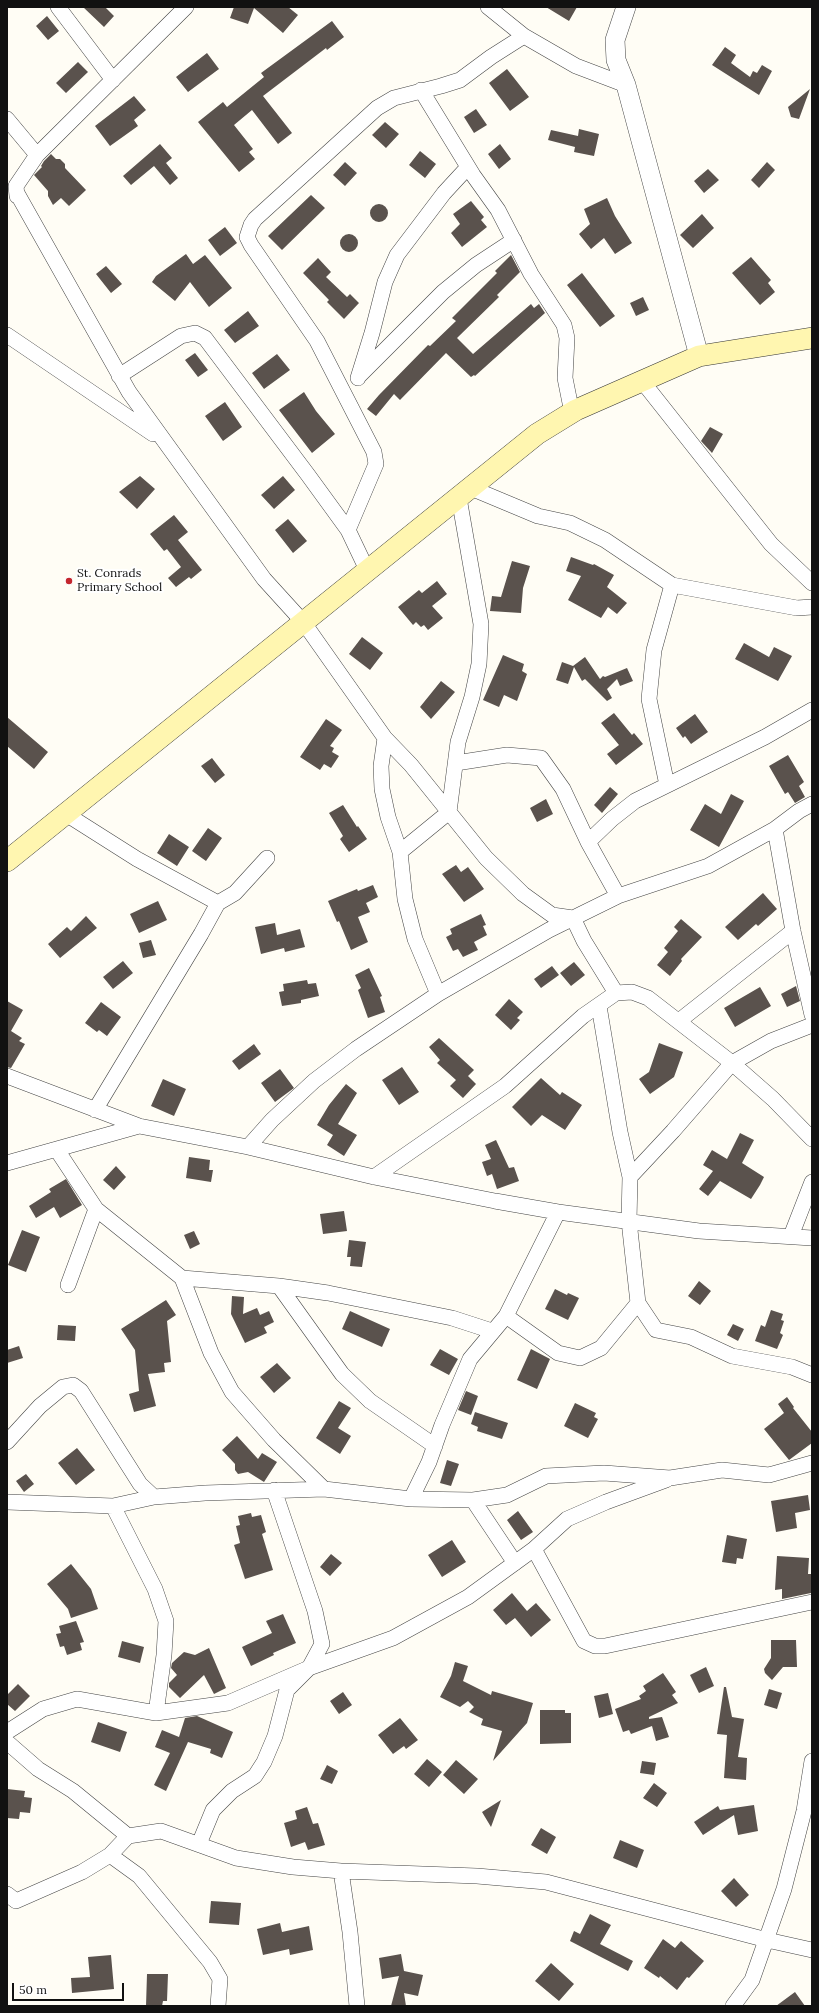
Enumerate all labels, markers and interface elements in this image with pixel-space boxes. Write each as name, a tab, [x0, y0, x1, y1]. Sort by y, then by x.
place label: St. Conrads Primary School	[77, 567, 162, 595]
marker: St. Conrads Primary School	[64, 576, 74, 586]
scale bar	[14, 1975, 126, 2001]
text: 50 m	[19, 1982, 47, 1997]

